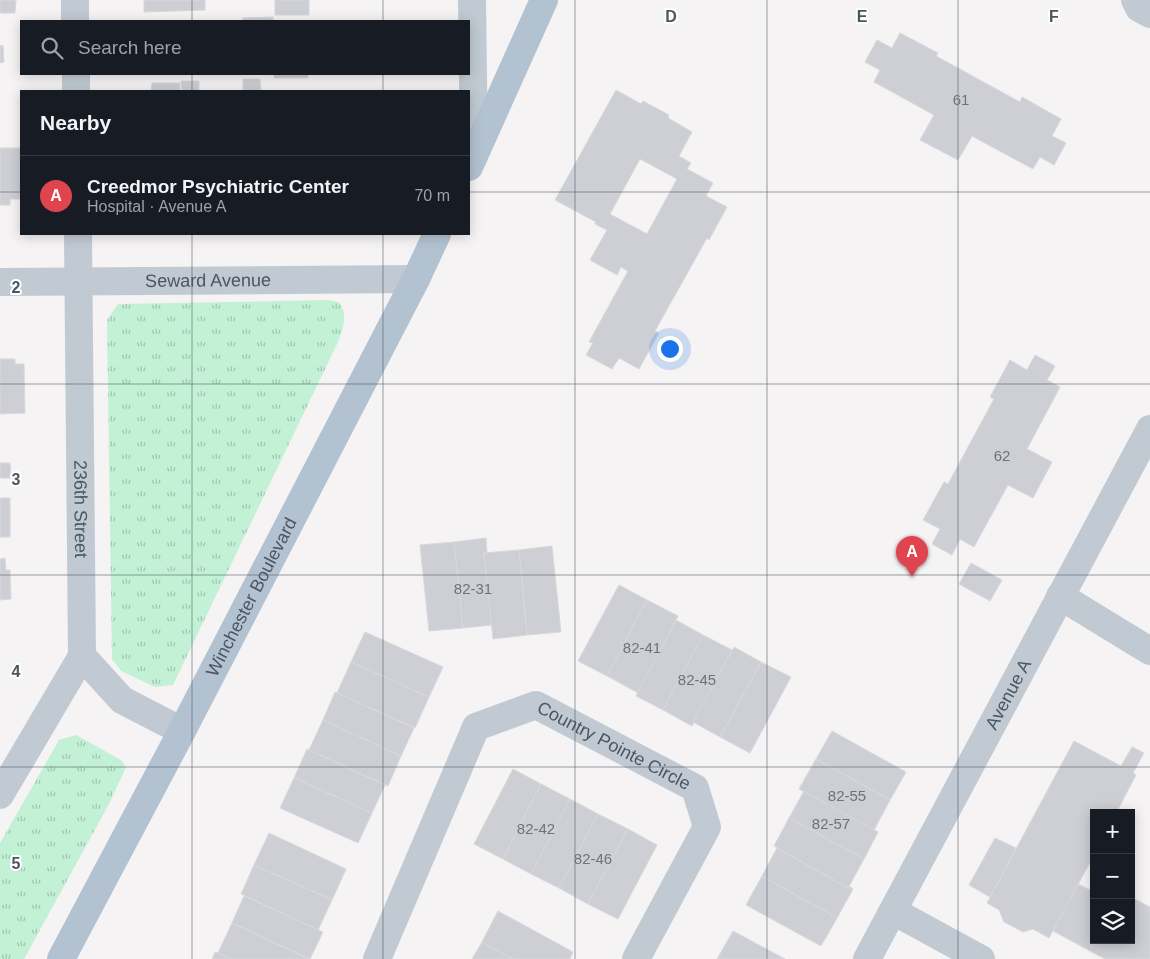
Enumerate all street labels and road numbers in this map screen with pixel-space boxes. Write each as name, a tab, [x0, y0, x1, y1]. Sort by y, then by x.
street label: Seward Avenue	[145, 270, 271, 291]
street label: 236th Street	[70, 460, 91, 558]
street label: Winchester Boulevard	[202, 514, 301, 680]
street label: Avenue A	[981, 656, 1035, 733]
street label: Country Pointe Circle	[534, 697, 694, 794]

